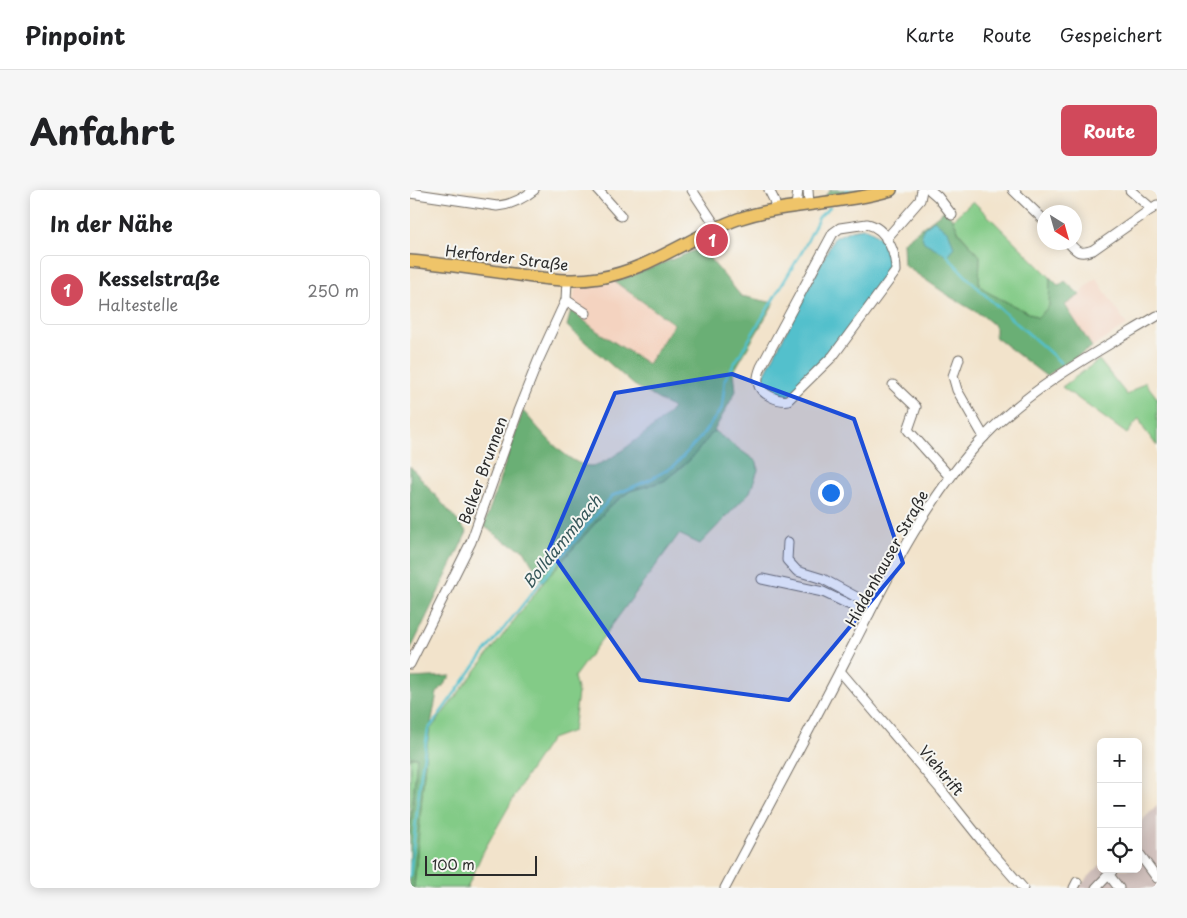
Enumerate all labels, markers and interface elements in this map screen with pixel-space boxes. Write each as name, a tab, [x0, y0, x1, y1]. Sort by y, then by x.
text: Pinpoint	[25, 17, 126, 53]
text: Karte	[906, 21, 954, 48]
text: Route	[982, 21, 1032, 48]
text: Gespeichert	[1060, 21, 1162, 48]
text: Anfahrt	[30, 104, 175, 157]
button: Route	[1061, 105, 1157, 156]
north arrow	[1037, 205, 1082, 250]
text: In der Nähe	[50, 207, 172, 239]
pin: 1	[696, 221, 728, 259]
street label: Herforder Straße	[444, 238, 570, 276]
text: Kesselstraße	[98, 264, 220, 292]
text: 1	[63, 278, 71, 302]
text: 250 m	[308, 278, 359, 302]
text: Haltestelle	[98, 292, 178, 316]
street label: Belker Brunnen	[452, 413, 512, 527]
your location	[818, 480, 844, 506]
street label: Hiddenhauser Straße	[839, 485, 933, 630]
water label: Bolldammbach	[516, 489, 607, 593]
map controls	[1097, 738, 1142, 873]
button: +	[1097, 738, 1142, 783]
street label: Viehtrift	[914, 740, 970, 800]
button: −	[1097, 783, 1142, 828]
button: locate	[1097, 828, 1142, 873]
scale bar	[425, 853, 538, 876]
text: 100 m	[432, 854, 475, 875]

